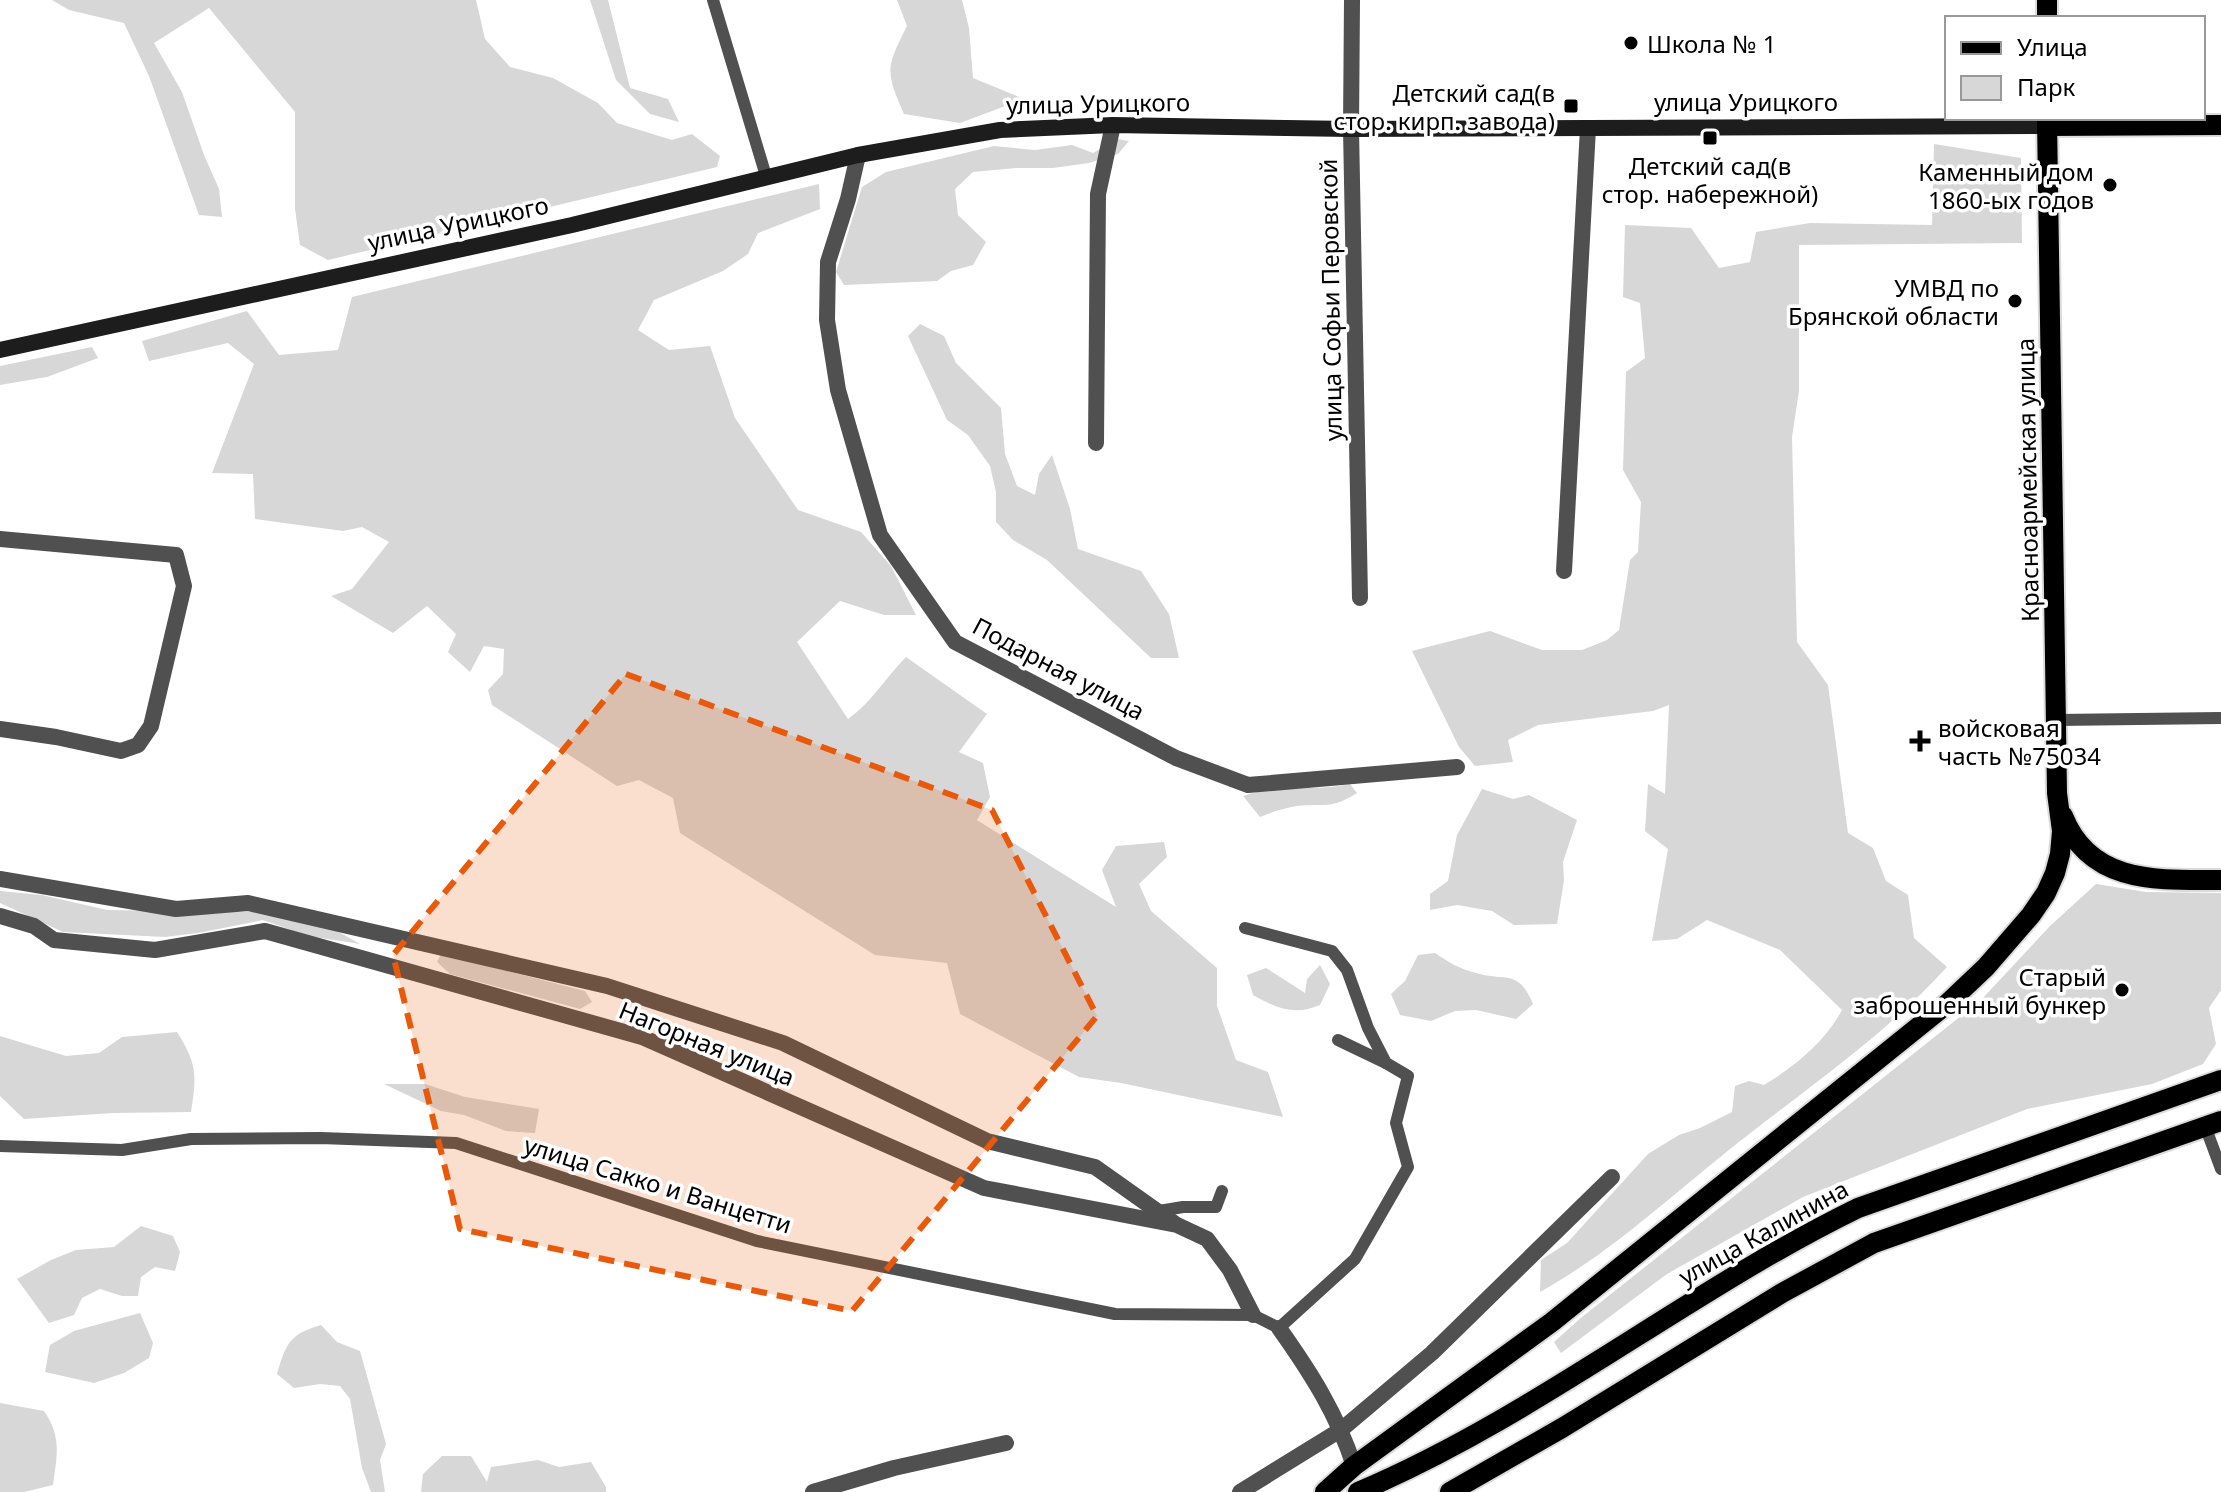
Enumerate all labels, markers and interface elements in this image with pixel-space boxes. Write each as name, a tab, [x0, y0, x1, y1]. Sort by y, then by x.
legend	[1945, 16, 2205, 120]
place label: Школа № 1	[1647, 27, 1776, 60]
text: Улица	[2017, 30, 2088, 63]
marker: Школа № 1	[1622, 34, 1640, 52]
text: Парк	[2017, 70, 2076, 103]
place label: Детский сад(в стор. кирп. завода)	[1334, 76, 1555, 137]
street label: улица Урицкого	[1006, 85, 1190, 121]
street label: улица Урицкого	[1654, 85, 1838, 118]
marker: Детский сад(в стор. кирп. завода)	[1562, 97, 1580, 115]
marker: Детский сад(в стор. набережной)	[1701, 129, 1719, 147]
place label: Детский сад(в стор. набережной)	[1602, 149, 1818, 210]
place label: Каменный дом 1860-ых годов	[1918, 155, 2094, 216]
street label: улица Софьи Перовской	[1311, 159, 1349, 441]
marker: Каменный дом 1860-ых годов	[2101, 176, 2119, 194]
street label: улица Урицкого	[365, 188, 551, 258]
place label: УМВД по Брянской области	[1788, 271, 1999, 332]
marker: УМВД по Брянской области	[2006, 292, 2024, 310]
street label: Красноармейская улица	[2008, 338, 2046, 622]
street label: Подарная улица	[967, 609, 1151, 727]
place label: войсковая часть №75034	[1938, 711, 2101, 772]
marker: войсковая часть №75034	[1909, 730, 1931, 752]
place label: Старый заброшенный бункер	[1854, 960, 2106, 1021]
marker: Старый заброшенный бункер	[2113, 981, 2131, 999]
street label: Нагорная улица	[614, 993, 800, 1093]
street label: улица Сакко и Ванцетти	[520, 1128, 796, 1240]
street label: улица Калинина	[1672, 1172, 1854, 1292]

